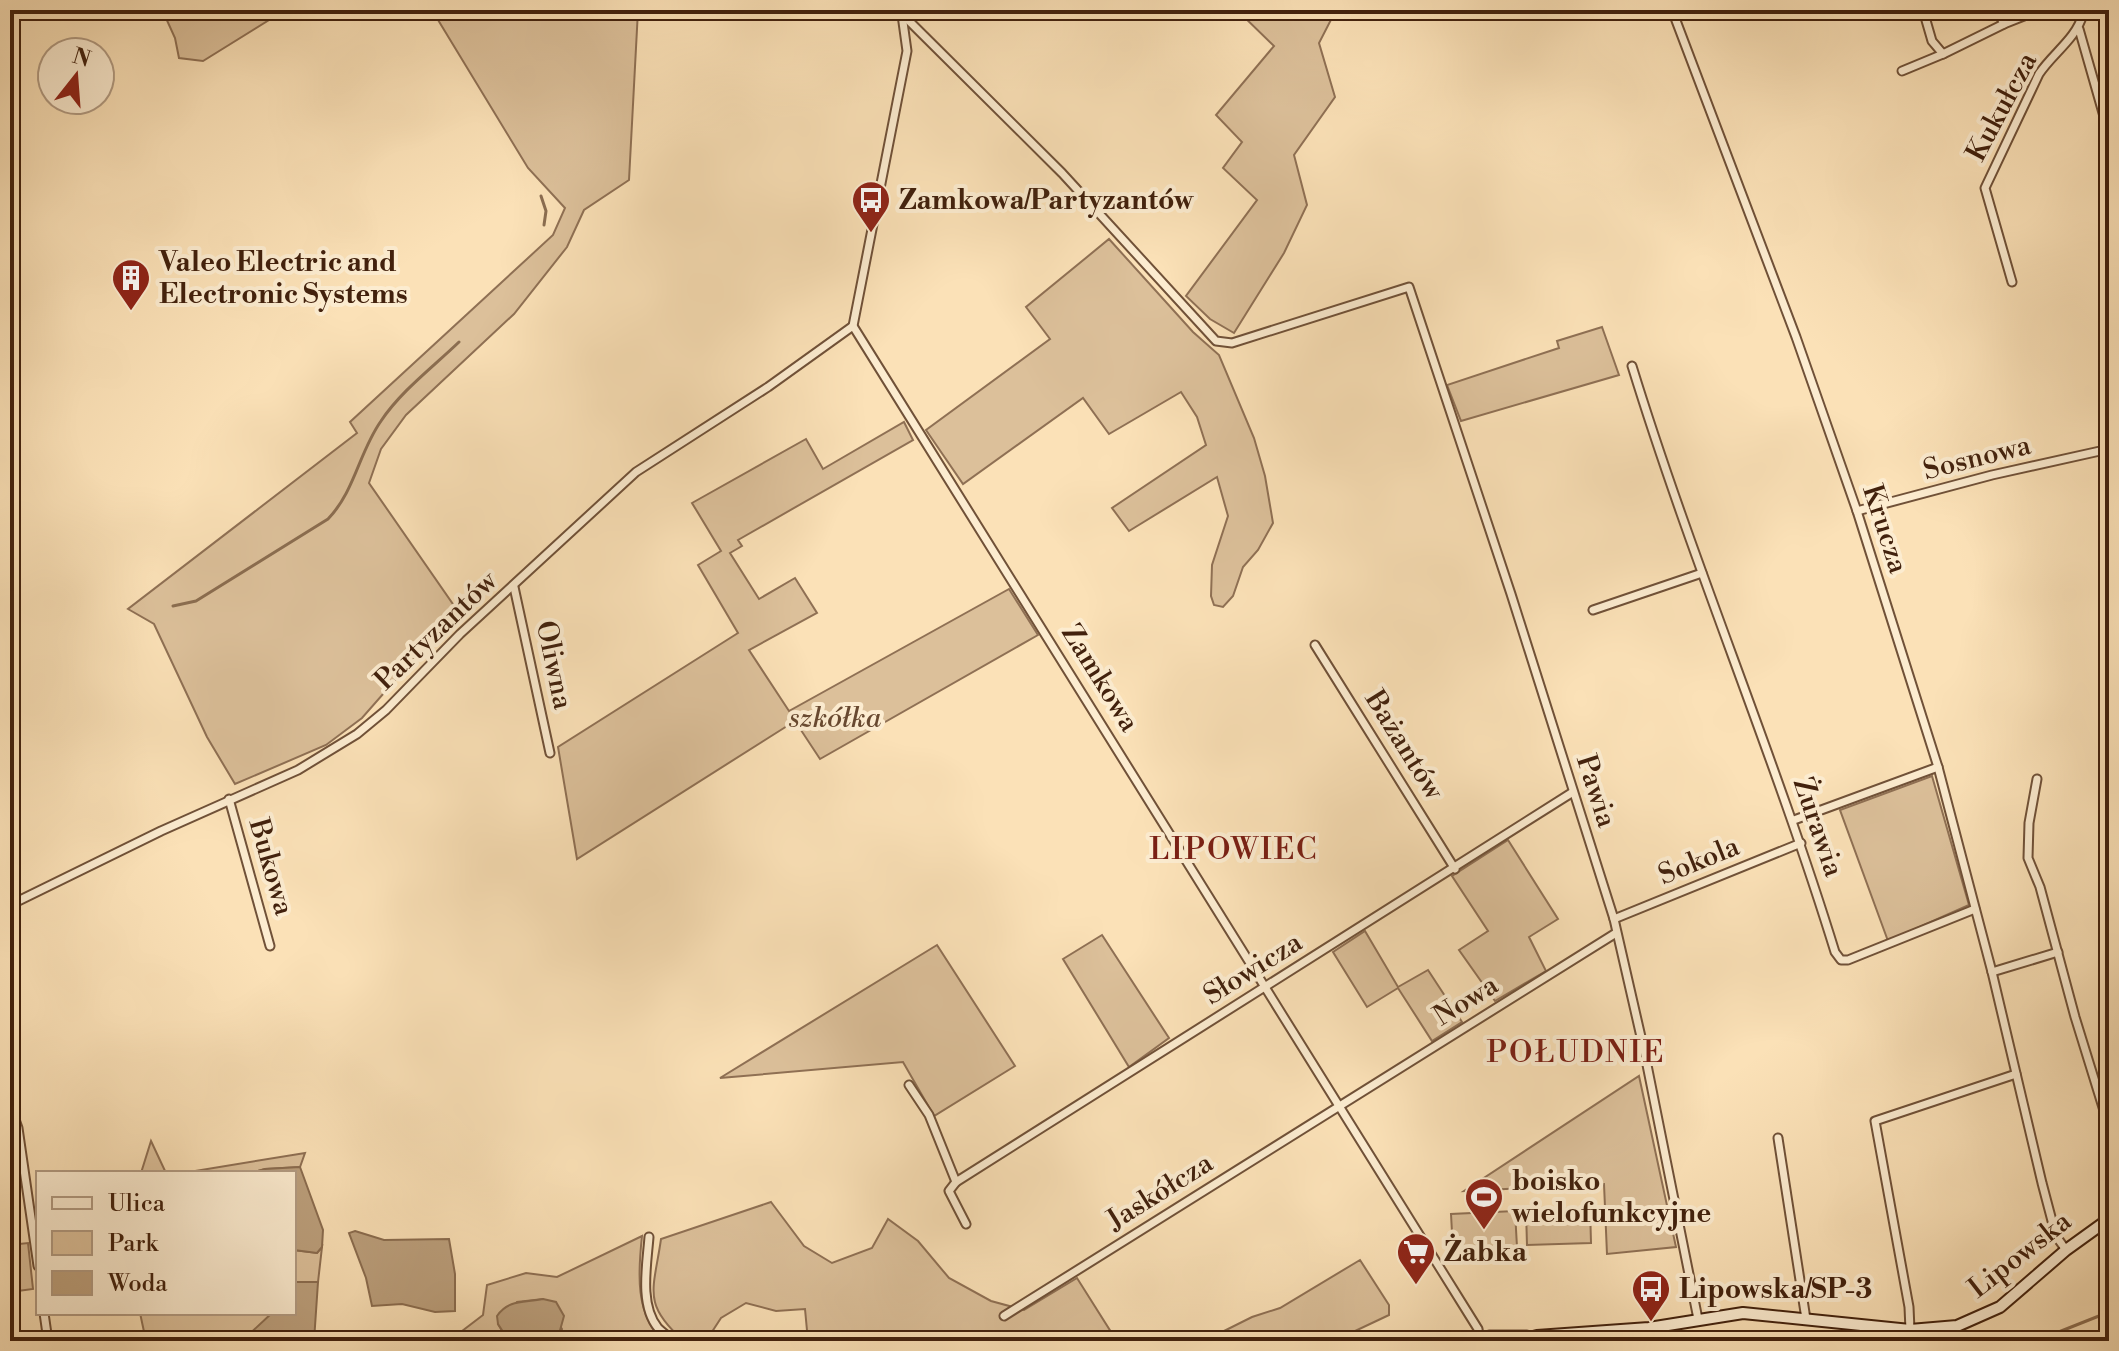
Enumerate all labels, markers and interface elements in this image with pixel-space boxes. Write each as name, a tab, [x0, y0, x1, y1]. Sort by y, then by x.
north arrow	[36, 36, 116, 116]
text: N	[69, 43, 94, 74]
street label: Kukułcza	[1959, 46, 2046, 167]
bus stop icon: Zamkowa/Partyzantów	[850, 179, 892, 234]
place label: Zamkowa/Partyzantów	[899, 183, 1194, 218]
place label: Valeo Electric and Electronic Systems	[158, 245, 408, 312]
building icon: Valeo Electric and Electronic Systems	[110, 257, 152, 312]
street label: Sosnowa	[1920, 428, 2035, 488]
street label: Krucza	[1854, 480, 1916, 578]
street label: Partyzantów	[368, 563, 505, 698]
street label: Oliwna	[528, 618, 581, 713]
street label: Zamkowa	[1053, 618, 1147, 739]
street label: Bażantów	[1356, 683, 1452, 807]
park label: szkółka	[788, 701, 882, 736]
street label: Pawia	[1568, 750, 1624, 833]
street label: Żurawia	[1785, 772, 1853, 882]
street label: Bukowa	[240, 814, 302, 920]
street label: Sokola	[1653, 829, 1745, 893]
district label: LIPOWIEC	[1149, 831, 1319, 869]
street label: Słowicza	[1197, 925, 1310, 1013]
street label: Nowa	[1427, 967, 1505, 1034]
district label: POŁUDNIE	[1486, 1034, 1666, 1072]
street label: Jaskółcza	[1100, 1145, 1220, 1239]
place label: boisko wielofunkcyjne	[1511, 1164, 1711, 1231]
legend	[36, 1171, 296, 1315]
sports icon: boisko wielofunkcyjne	[1463, 1176, 1505, 1231]
text: Ulica	[108, 1189, 166, 1219]
street label: Lipowska	[1962, 1204, 2079, 1306]
text: Park	[108, 1229, 159, 1259]
supermarket icon: Żabka	[1395, 1231, 1437, 1286]
place label: Żabka	[1444, 1233, 1528, 1270]
bus stop icon: Lipowska/SP-3	[1630, 1268, 1672, 1323]
text: Woda	[107, 1269, 168, 1299]
place label: Lipowska/SP-3	[1679, 1272, 1872, 1307]

